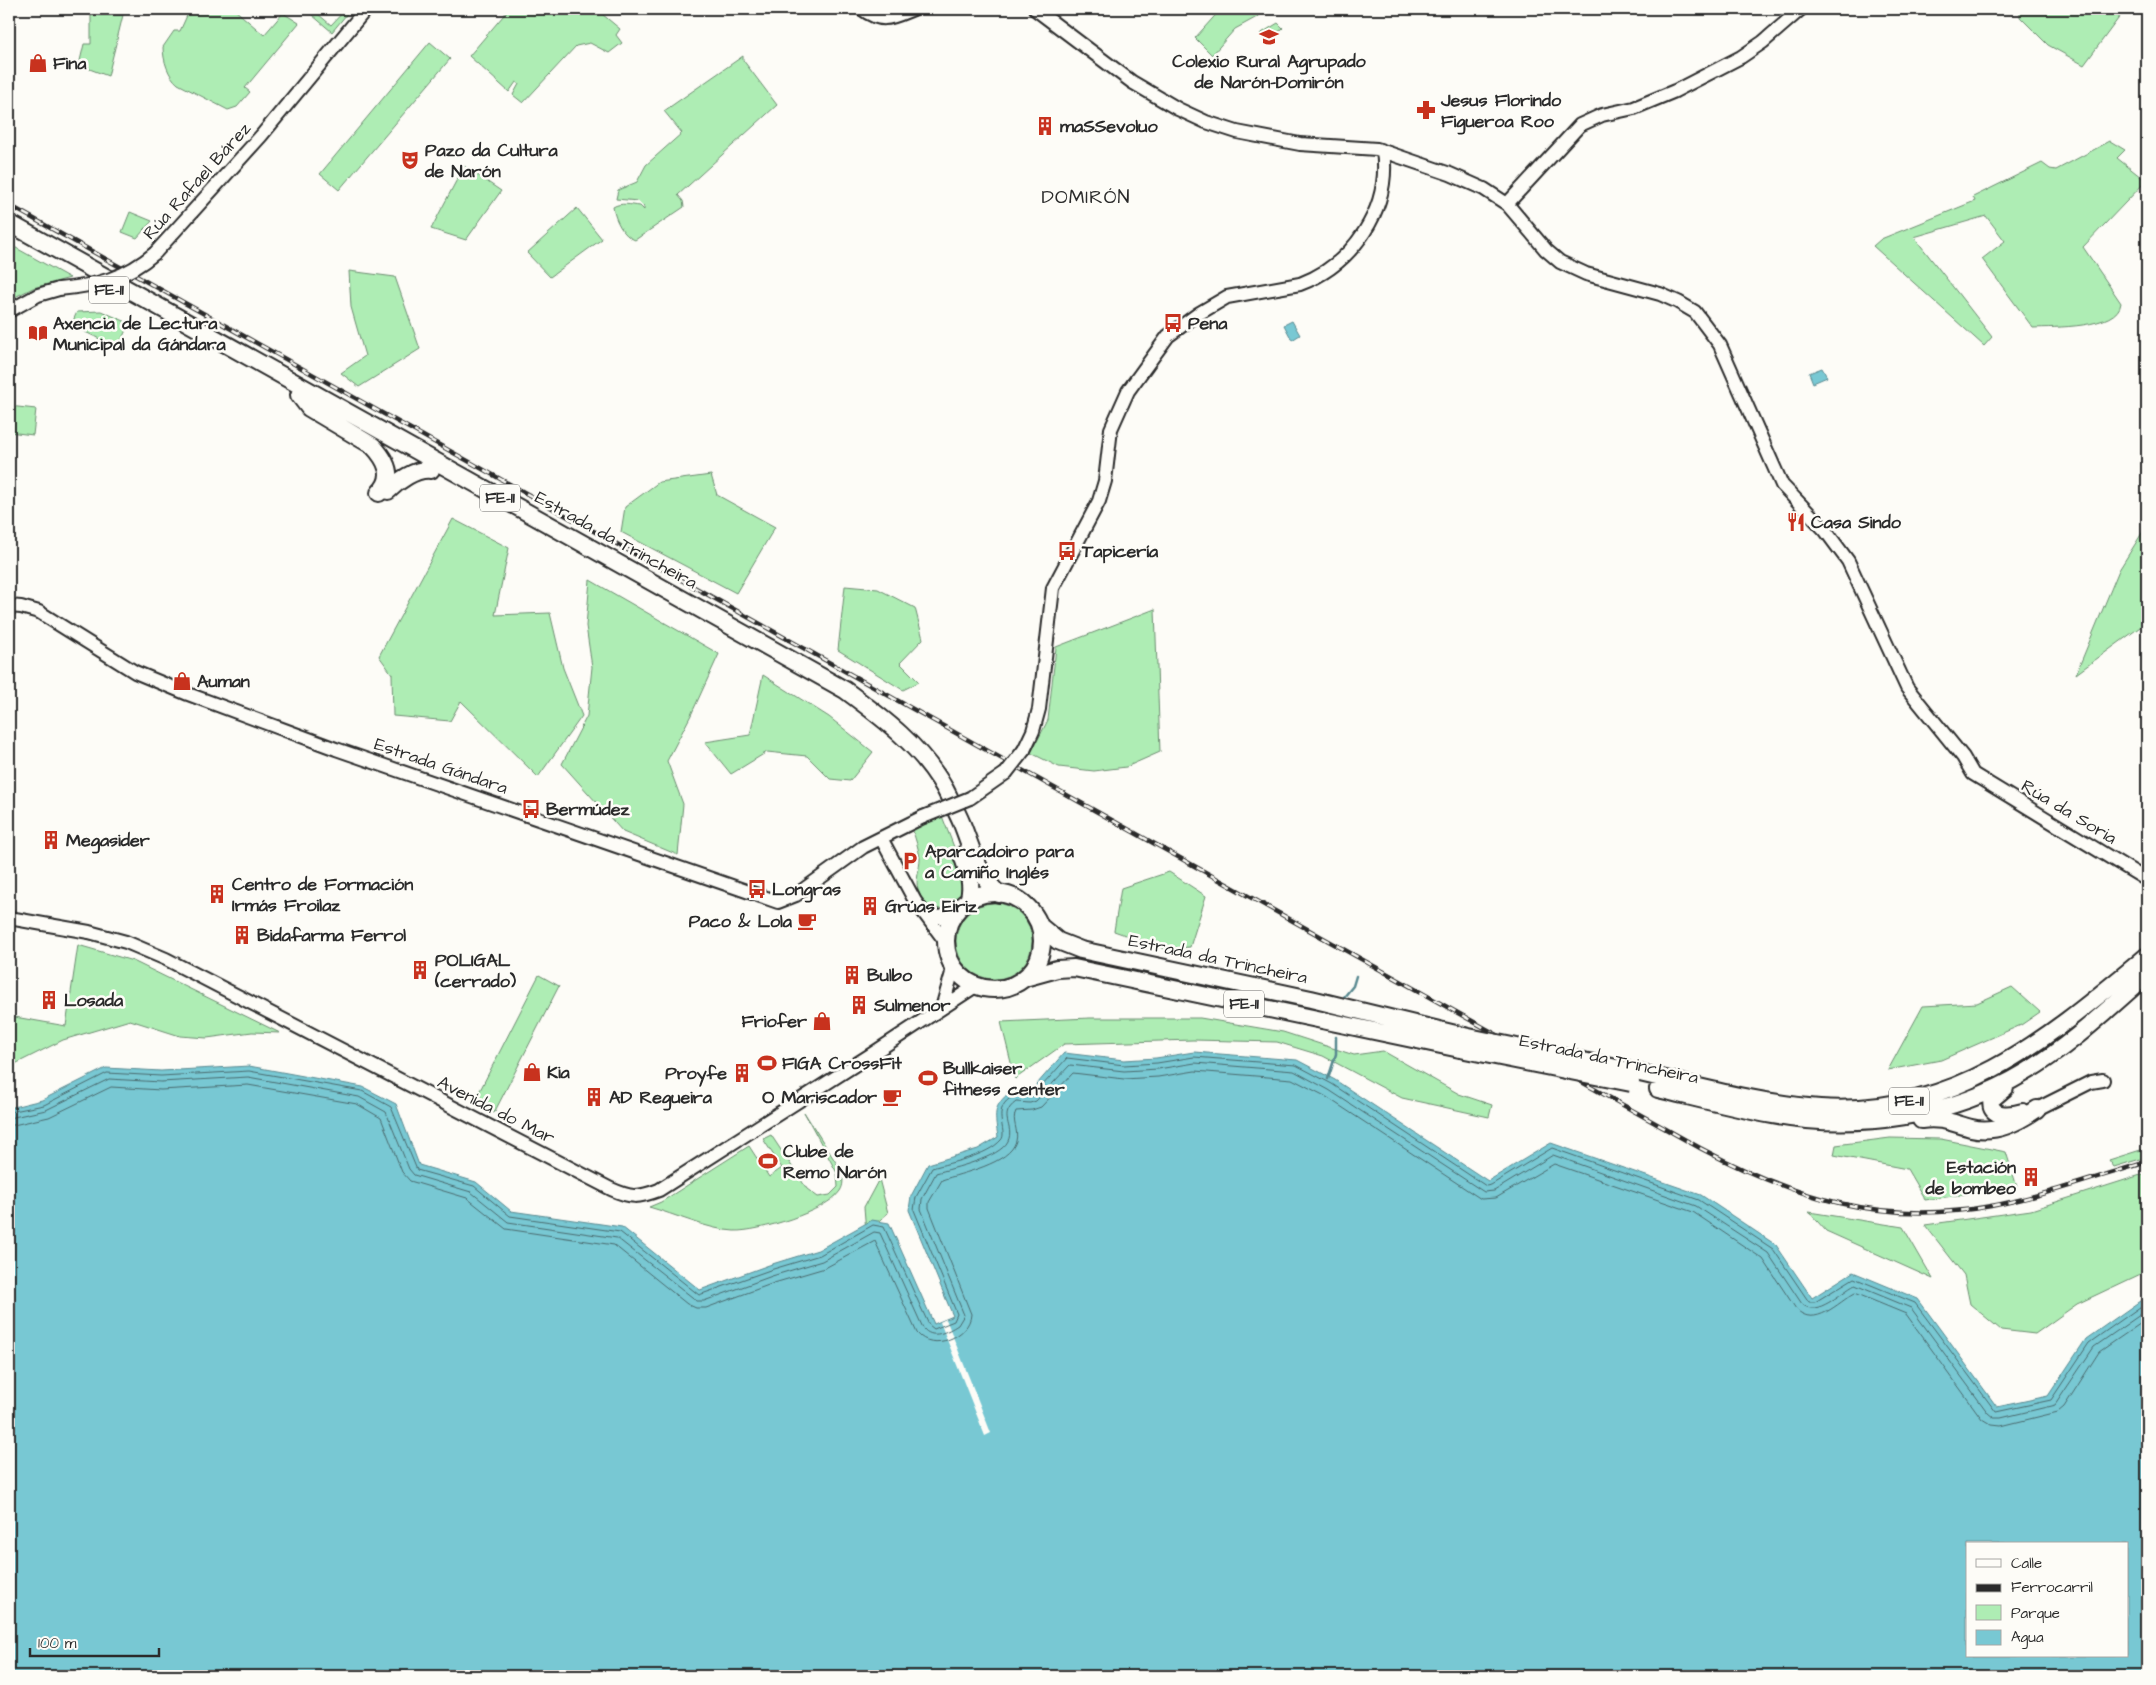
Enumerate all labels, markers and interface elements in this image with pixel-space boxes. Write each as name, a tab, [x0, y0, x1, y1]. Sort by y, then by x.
school or university icon: Colexio Rural Agrupado de Narón-Domirón	[1258, 26, 1280, 48]
place label: Colexio Rural Agrupado de Narón-Domirón	[1172, 49, 1367, 95]
place label: Fina	[53, 51, 87, 76]
shop icon: Fina	[27, 52, 49, 74]
place label: Jesus Florindo Figueroa Roo	[1440, 88, 1562, 135]
pharmacy icon: Jesus Florindo Figueroa Roo	[1415, 99, 1437, 121]
place label: maSSevoluo	[1060, 114, 1158, 139]
building icon: maSSevoluo	[1034, 115, 1056, 137]
street label: Rúa Rafael Bárez	[137, 117, 257, 245]
place label: Pazo da Cultura de Narón	[424, 138, 559, 184]
theatre icon: Pazo da Cultura de Narón	[399, 149, 421, 171]
district label: DOMIRÓN	[1042, 184, 1130, 211]
road number: FE-11	[89, 276, 129, 304]
place label: Axencia de Lectura Municipal da Gándara	[53, 311, 227, 357]
place label: Pena	[1188, 311, 1228, 336]
bus stop icon: Pena	[1162, 312, 1184, 334]
library icon: Axencia de Lectura Municipal da Gándara	[27, 322, 49, 344]
road number: FE-11	[480, 484, 520, 512]
street label: Estrada da Trincheira	[530, 485, 702, 595]
place label: Casa Sindo	[1811, 510, 1902, 535]
restaurant icon: Casa Sindo	[1785, 511, 1807, 533]
place label: Tapicería	[1081, 539, 1159, 564]
bus stop icon: Tapicería	[1056, 540, 1078, 562]
place label: Auman	[197, 669, 250, 694]
shop icon: Auman	[171, 670, 193, 692]
street label: Estrada Gándara	[371, 731, 511, 801]
street label: Rúa da Soria	[2017, 774, 2121, 850]
place label: Bermúdez	[546, 797, 631, 822]
bus stop icon: Bermúdez	[520, 798, 542, 820]
place label: Megasider	[66, 828, 150, 854]
building icon: Megasider	[40, 829, 62, 851]
place label: Aparcadoiro para a Camiño Inglés	[924, 839, 1075, 886]
parking icon: Aparcadoiro para a Camiño Inglés	[899, 850, 921, 872]
place label: Centro de Formación Irmás Froilaz	[232, 872, 413, 918]
place label: Longras	[772, 877, 841, 903]
bus stop icon: Longras	[746, 878, 768, 900]
building icon: Centro de Formación Irmás Froilaz	[206, 883, 228, 905]
place label: Grúas Eiriz	[885, 894, 978, 919]
building icon: Grúas Eiriz	[859, 895, 881, 917]
place label: Paco & Lola	[689, 909, 793, 934]
cafe icon: Paco & Lola	[796, 910, 818, 932]
place label: Bidafarma Ferrol	[257, 923, 406, 948]
building icon: Bidafarma Ferrol	[231, 924, 253, 946]
street label: Estrada da Trincheira	[1126, 928, 1310, 990]
place label: POLIGAL (cerrado)	[434, 948, 517, 994]
building icon: POLIGAL (cerrado)	[409, 959, 431, 981]
place label: Bulbo	[867, 963, 913, 988]
building icon: Bulbo	[841, 964, 863, 986]
place label: Losada	[64, 988, 124, 1013]
building icon: Losada	[38, 989, 60, 1011]
road number: FE-11	[1224, 991, 1264, 1018]
place label: Sulmenor	[873, 993, 950, 1018]
building icon: Sulmenor	[848, 994, 870, 1016]
place label: Friofer	[741, 1009, 807, 1034]
shop icon: Friofer	[811, 1010, 833, 1032]
street label: Estrada da Trincheira	[1517, 1028, 1701, 1090]
place label: FIGA CrossFit	[782, 1051, 902, 1076]
sports icon: FIGA CrossFit	[756, 1052, 778, 1074]
place label: Bullkaiser fitness center	[942, 1056, 1065, 1102]
place label: Kia	[547, 1060, 571, 1085]
shop icon: Kia	[521, 1061, 543, 1083]
place label: Proyfe	[665, 1061, 727, 1087]
building icon: Proyfe	[731, 1062, 753, 1084]
sports icon: Bullkaiser fitness center	[917, 1067, 939, 1089]
street label: Avenida do Mar	[433, 1070, 559, 1150]
place label: AD Regueira	[609, 1085, 713, 1111]
place label: O Mariscador	[762, 1085, 877, 1110]
building icon: AD Regueira	[583, 1086, 605, 1108]
cafe icon: O Mariscador	[881, 1086, 903, 1108]
road number: FE-11	[1889, 1088, 1929, 1114]
place label: Clube de Remo Narón	[783, 1139, 886, 1185]
sports icon: Clube de Remo Narón	[757, 1150, 779, 1172]
place label: Estación de bombeo	[1925, 1155, 2017, 1201]
building icon: Estación de bombeo	[2020, 1166, 2042, 1188]
legend	[1966, 1542, 2128, 1658]
text: Calle	[2011, 1553, 2042, 1574]
text: Ferrocarril	[2011, 1577, 2093, 1598]
text: Parque	[2011, 1603, 2060, 1624]
scale bar	[30, 1625, 159, 1657]
text: Agua	[2011, 1627, 2044, 1649]
text: 100 m	[38, 1633, 77, 1654]

